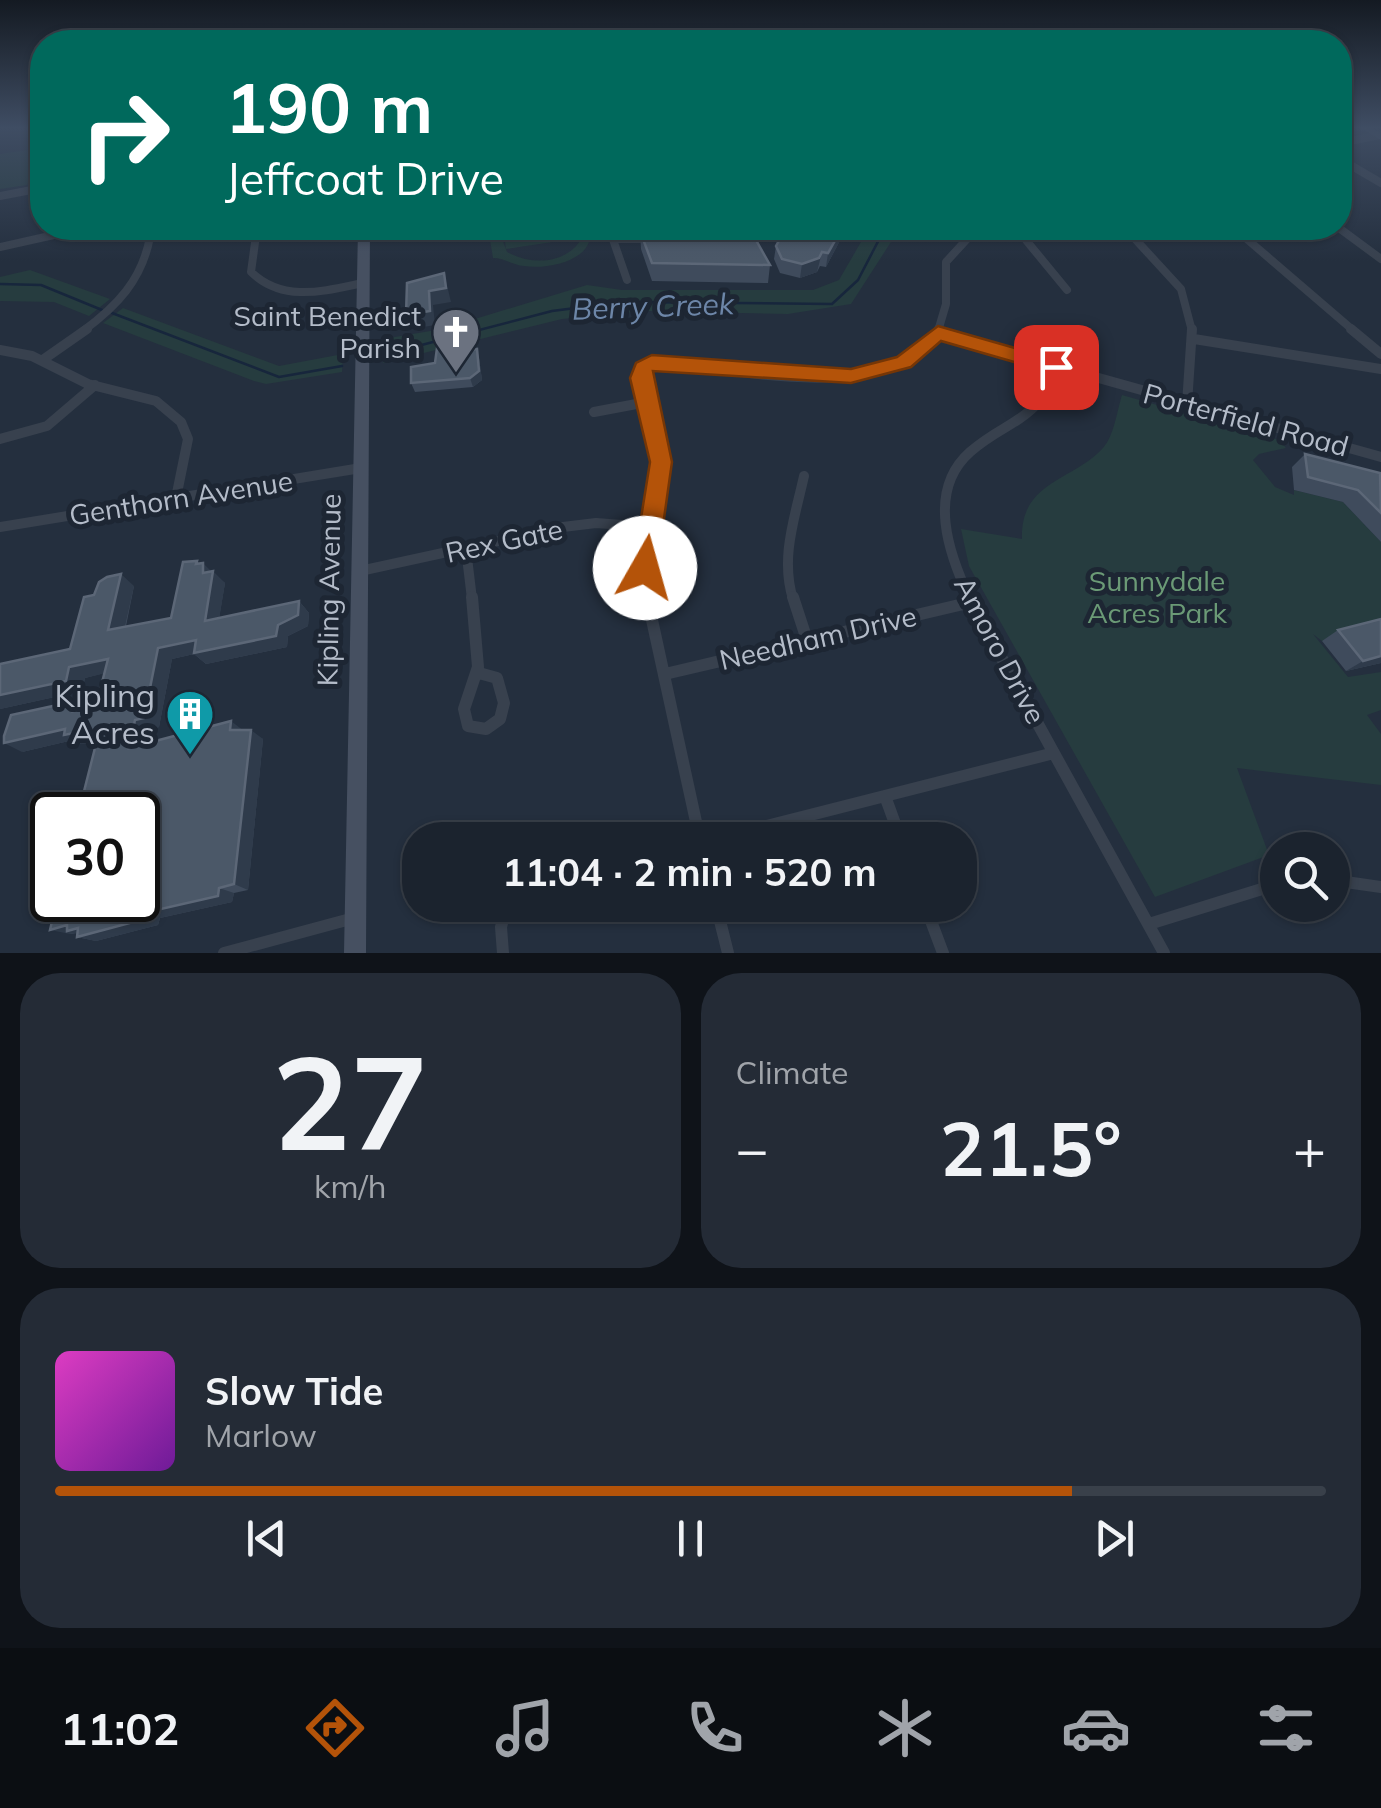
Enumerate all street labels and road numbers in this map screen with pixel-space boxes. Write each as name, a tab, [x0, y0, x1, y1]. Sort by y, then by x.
street label: Porterfield Road	[1140, 375, 1353, 464]
street label: Genthorn Avenue	[67, 463, 295, 532]
street label: Kipling Avenue	[309, 493, 348, 687]
street label: Rex Gate	[442, 511, 566, 570]
street label: Amoro Drive	[947, 570, 1054, 730]
street label: Needham Drive	[716, 598, 920, 677]

